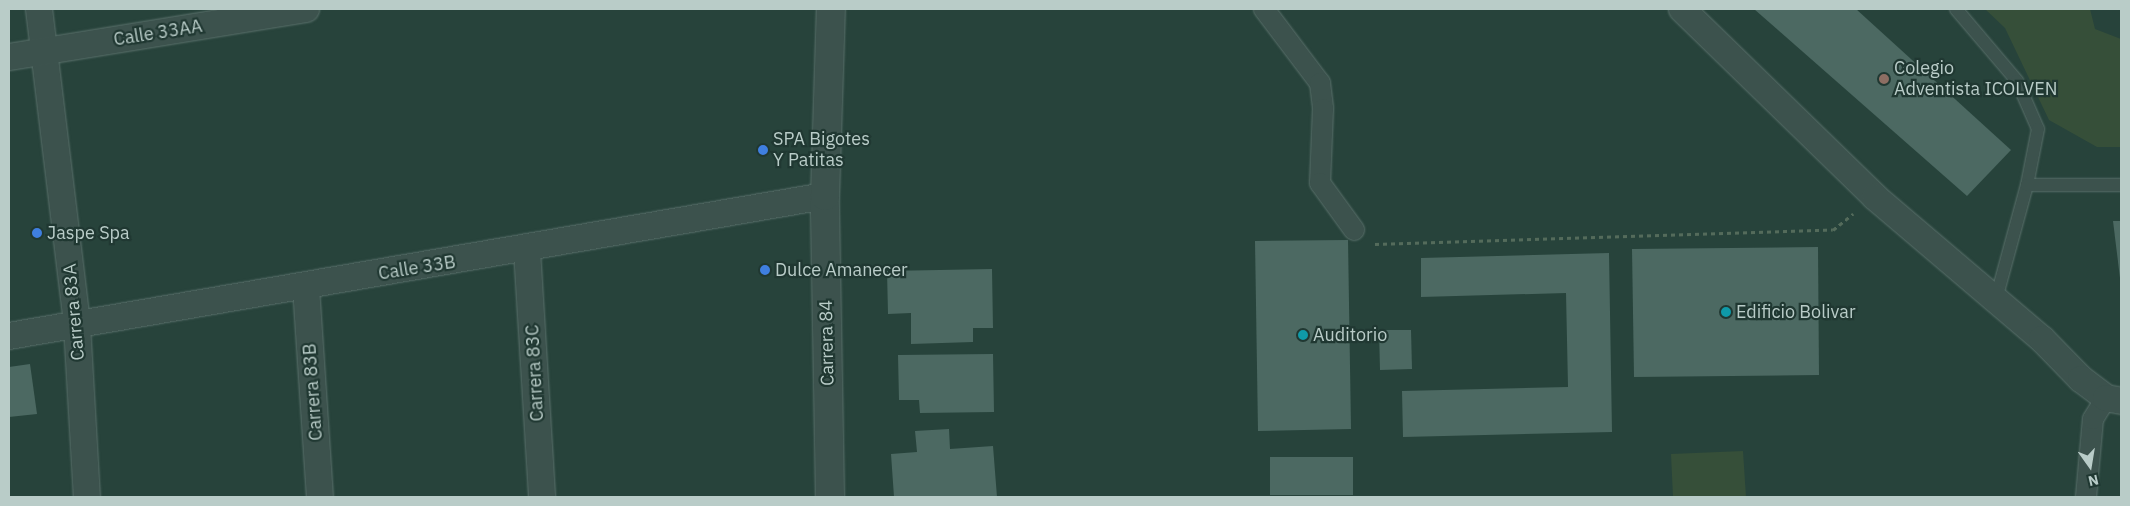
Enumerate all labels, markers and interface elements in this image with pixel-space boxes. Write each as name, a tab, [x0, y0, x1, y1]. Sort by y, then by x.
street label: Calle 33AA	[112, 15, 204, 51]
place label: Colegio Adventista ICOLVEN	[1894, 58, 2057, 100]
marker: Colegio Adventista ICOLVEN	[1878, 73, 1890, 85]
place label: SPA Bigotes Y Patitas	[773, 129, 870, 172]
marker: SPA Bigotes Y Patitas	[757, 144, 769, 156]
place label: Jaspe Spa	[47, 222, 130, 244]
marker: Jaspe Spa	[31, 227, 43, 239]
street label: Calle 33B	[377, 251, 457, 285]
place label: Dulce Amanecer	[775, 259, 908, 281]
street label: Carrera 83A	[59, 263, 89, 361]
marker: Dulce Amanecer	[759, 264, 771, 276]
street label: Carrera 84	[815, 300, 839, 386]
place label: Edificio Bolivar	[1736, 301, 1855, 323]
marker: Edificio Bolivar	[1720, 306, 1732, 318]
street label: Carrera 83C	[522, 324, 548, 422]
place label: Auditorio	[1313, 324, 1387, 346]
marker: Auditorio	[1297, 329, 1309, 341]
street label: Carrera 83B	[299, 343, 327, 441]
north arrow	[2065, 441, 2115, 491]
text: N	[2086, 471, 2100, 491]

